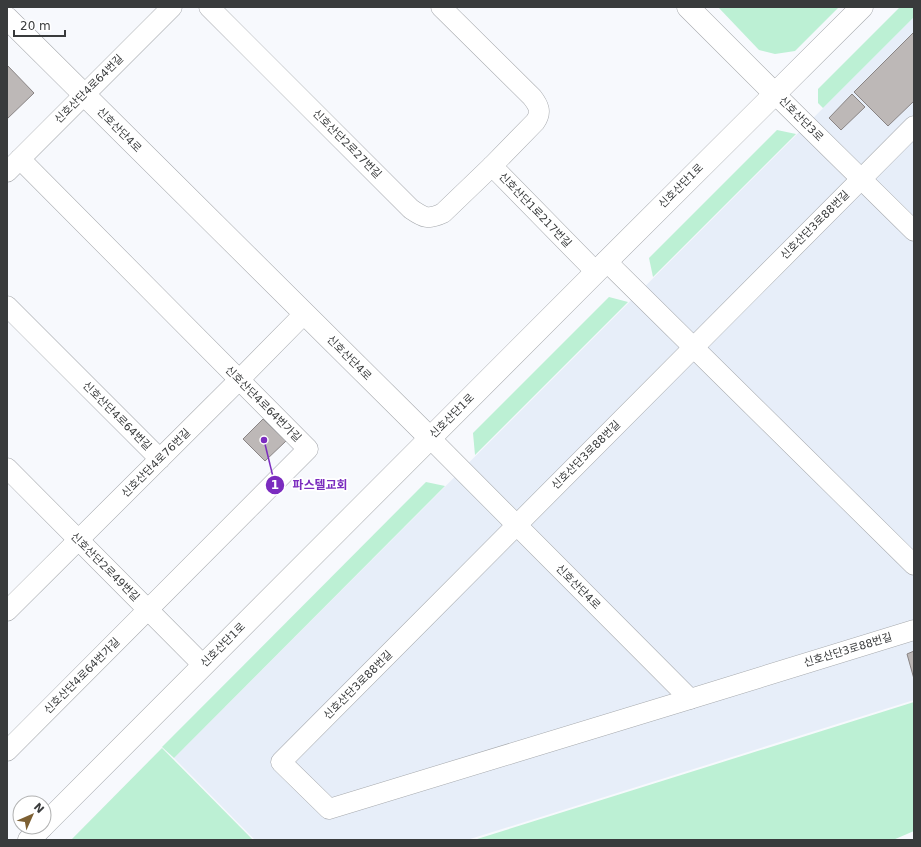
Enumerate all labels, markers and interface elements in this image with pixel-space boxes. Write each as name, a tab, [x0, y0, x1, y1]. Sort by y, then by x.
scale bar	[14, 12, 65, 38]
text: 20 m	[20, 19, 51, 33]
street label: 신호산단4로64번길	[52, 52, 126, 126]
street label: 신호산단3로	[776, 94, 826, 144]
street label: 신호산단4로	[94, 105, 144, 155]
street label: 신호산단2로27번길	[310, 107, 384, 181]
street label: 신호산단1로	[656, 161, 706, 211]
street label: 신호산단1로217번길	[496, 170, 574, 250]
street label: 신호산단3로88번길	[778, 188, 852, 262]
street label: 신호산단4로	[324, 333, 374, 383]
street label: 신호산단4로64번가길	[222, 363, 304, 445]
street label: 신호산단4로64번길	[80, 379, 154, 453]
street label: 신호산단1로	[427, 391, 477, 441]
street label: 신호산단3로88번길	[549, 418, 623, 492]
street label: 신호산단4로76번길	[119, 426, 193, 500]
callout: 파스텔교회	[265, 473, 356, 497]
text: 1	[271, 478, 279, 492]
text: 파스텔교회	[292, 478, 348, 492]
street label: 신호산단2로49번길	[68, 530, 142, 604]
street label: 신호산단4로	[553, 562, 603, 612]
street label: 신호산단1로	[198, 620, 248, 670]
street label: 신호산단3로88번길	[802, 630, 894, 670]
street label: 신호산단4로64번가길	[41, 635, 123, 717]
street label: 신호산단3로88번길	[321, 648, 395, 722]
north arrow	[12, 795, 52, 835]
text: N	[31, 800, 47, 816]

